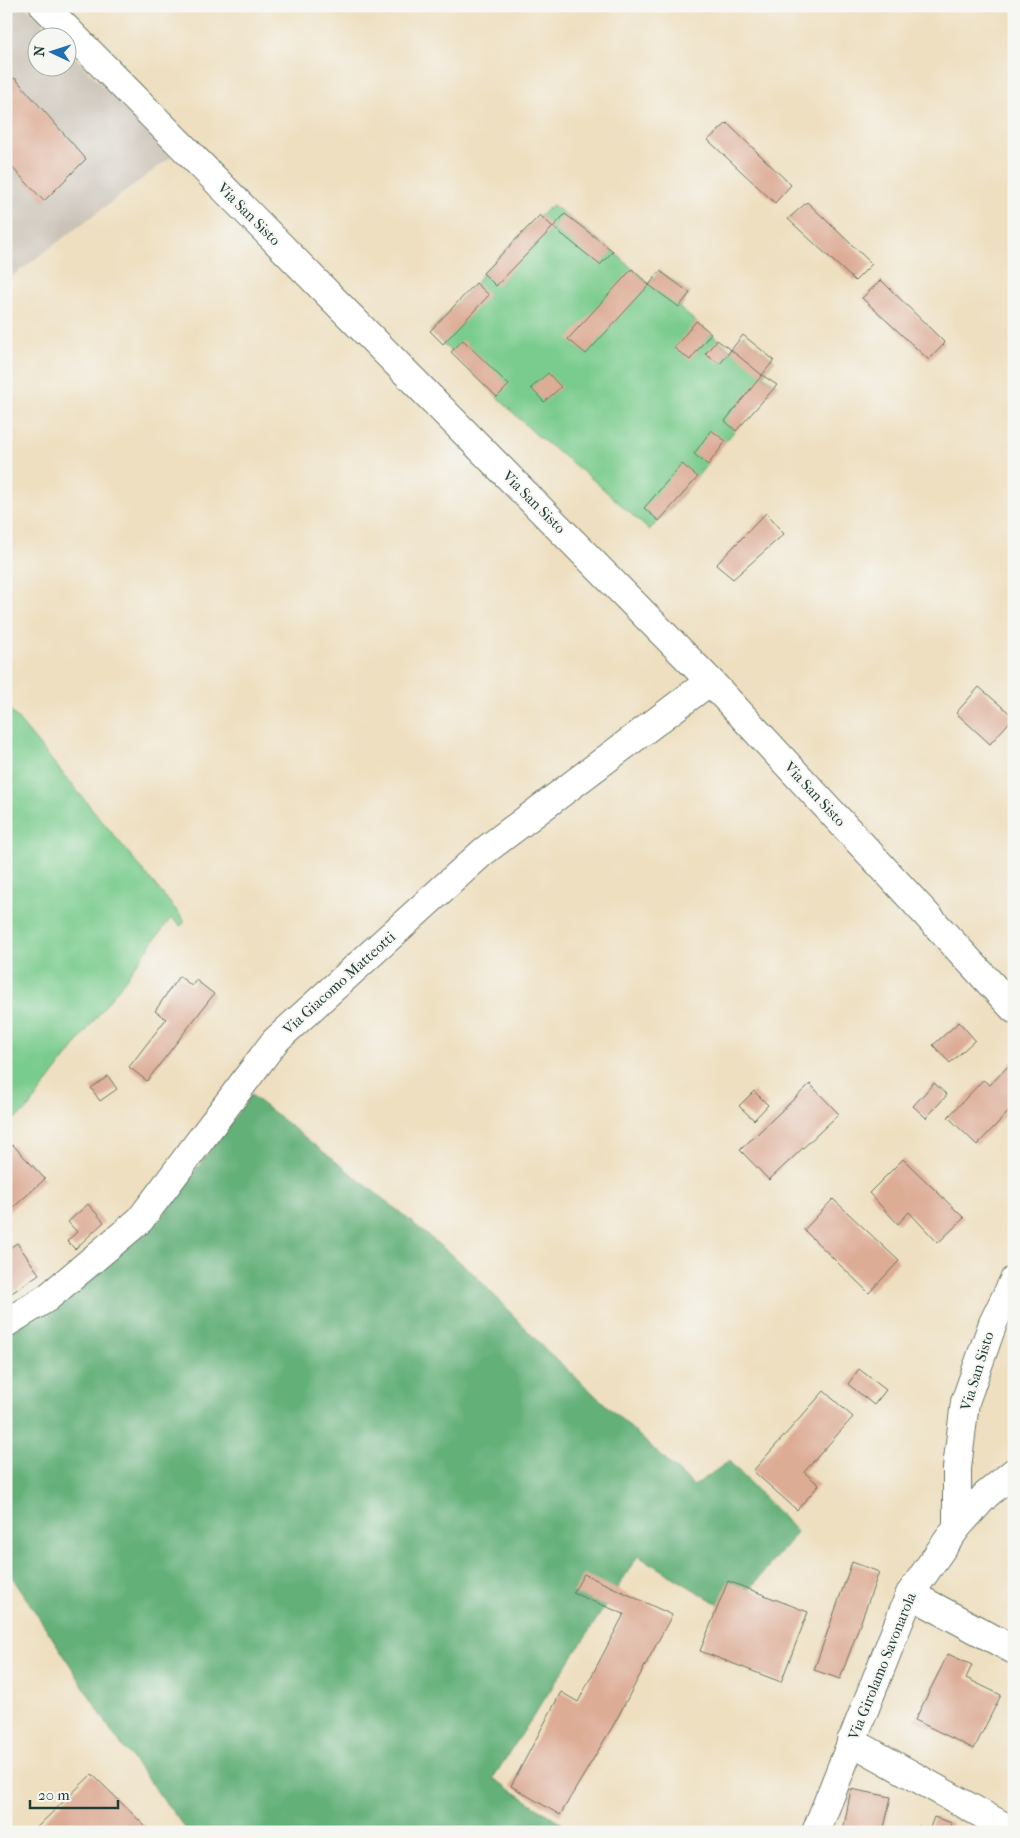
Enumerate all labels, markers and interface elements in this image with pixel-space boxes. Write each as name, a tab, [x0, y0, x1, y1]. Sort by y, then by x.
north arrow	[28, 28, 78, 78]
text: N	[31, 45, 48, 57]
street label: Via San Sisto	[213, 178, 284, 249]
street label: Via San Sisto	[498, 466, 569, 537]
street label: Via San Sisto	[780, 757, 850, 830]
street label: Via Giacomo Matteotti	[278, 927, 399, 1039]
street label: Via San Sisto	[956, 1329, 998, 1414]
street label: Via Girolamo Savonarola	[844, 1589, 920, 1743]
scale bar	[30, 1778, 118, 1810]
text: 20 m	[38, 1786, 70, 1804]

